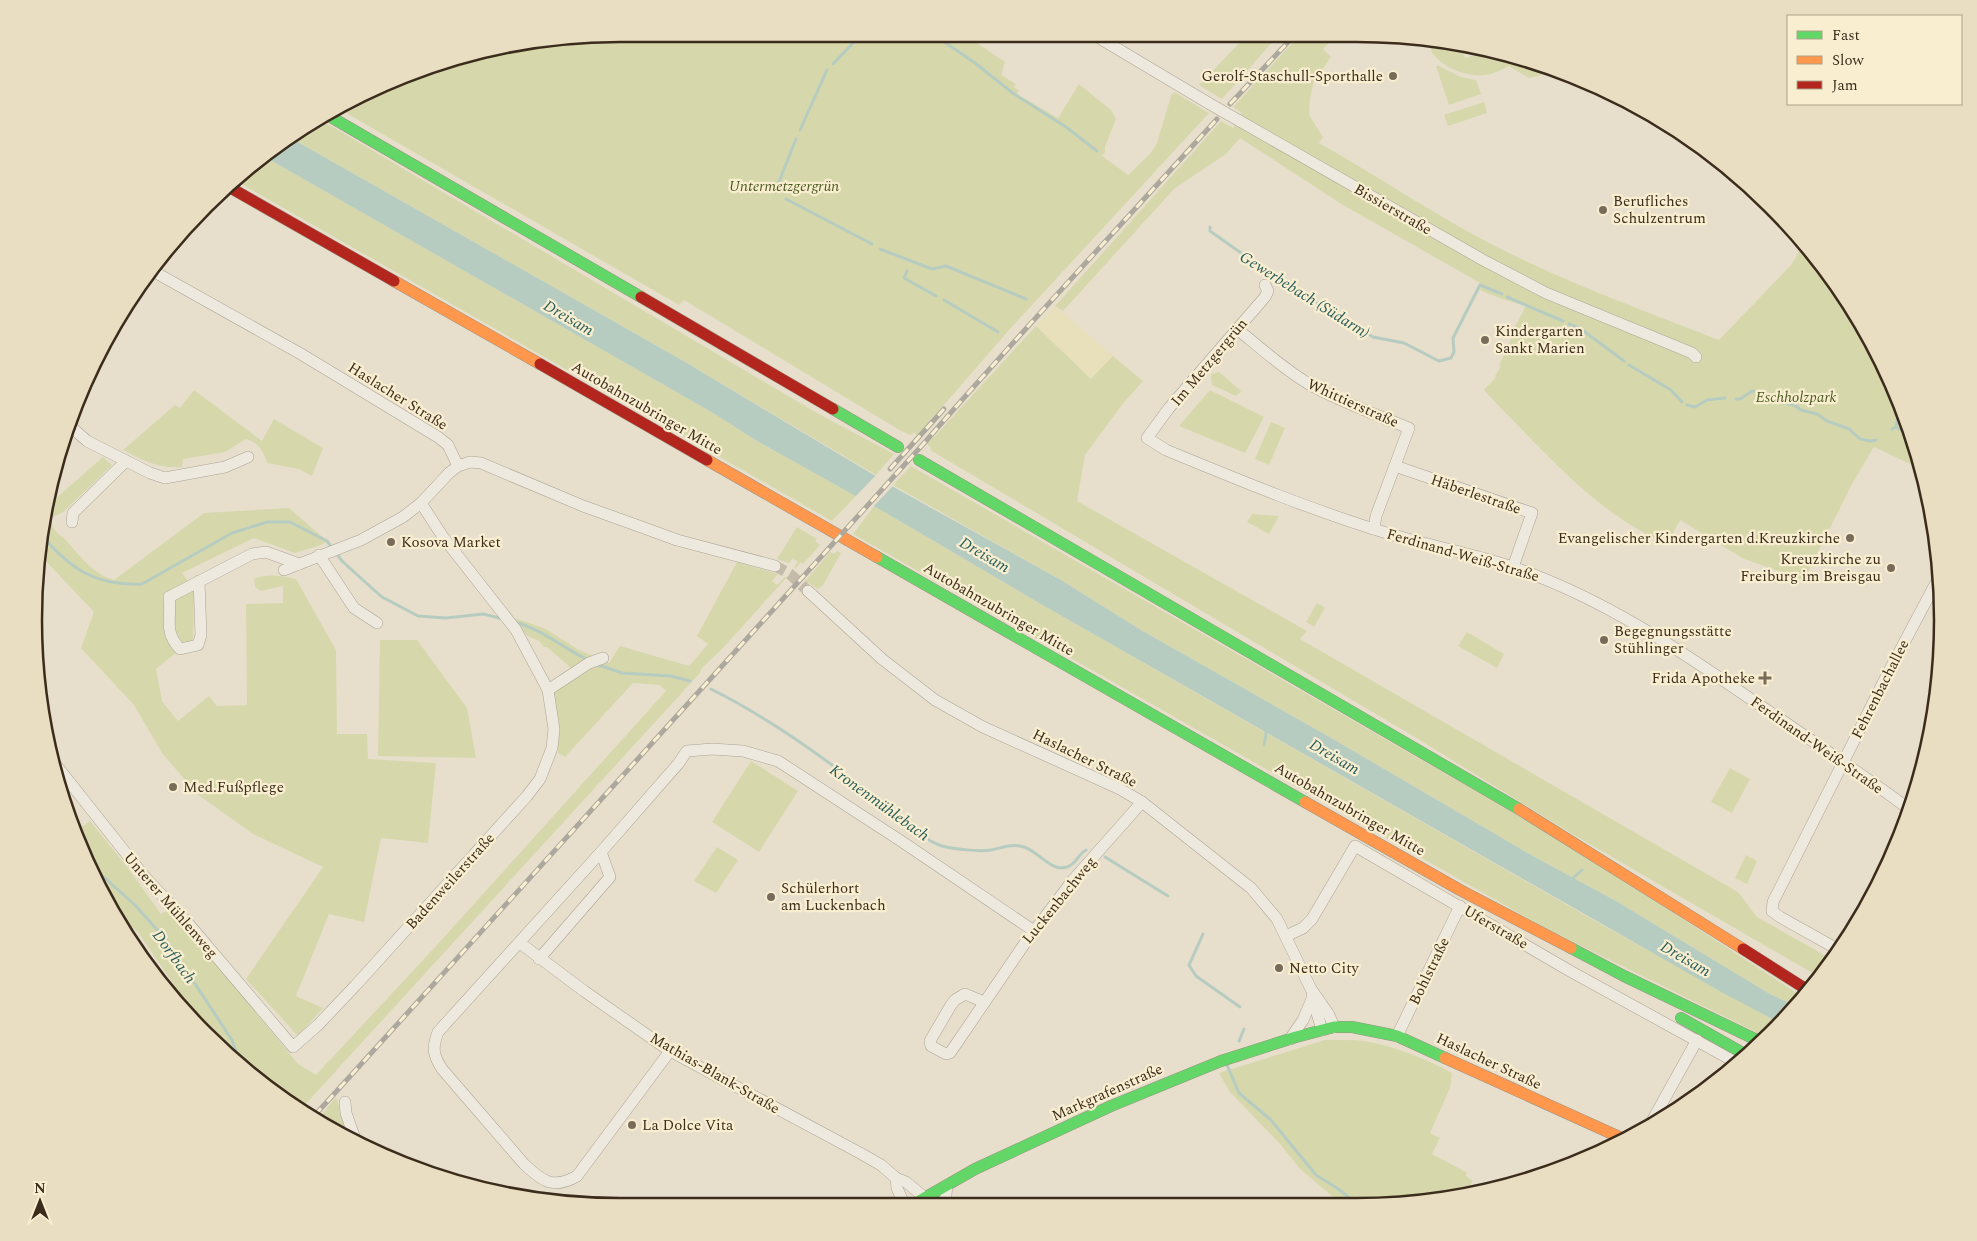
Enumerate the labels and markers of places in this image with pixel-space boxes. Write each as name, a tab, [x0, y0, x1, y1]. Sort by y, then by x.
place label: Gerolf-Staschull-Sporthalle	[1201, 65, 1383, 88]
marker: Gerolf-Staschull-Sporthalle	[1387, 70, 1399, 82]
place label: Berufliches Schulzentrum	[1613, 190, 1706, 230]
marker: Berufliches Schulzentrum	[1597, 204, 1609, 216]
place label: Kindergarten Sankt Marien	[1495, 320, 1585, 360]
marker: Kindergarten Sankt Marien	[1479, 334, 1491, 346]
place label: Evangelischer Kindergarten d.Kreuzkirche	[1558, 527, 1840, 550]
place label: Kosova Market	[401, 531, 501, 554]
marker: Evangelischer Kindergarten d.Kreuzkirche	[1844, 532, 1856, 544]
marker: Kosova Market	[385, 536, 397, 548]
place label: Kreuzkirche zu Freiburg im Breisgau	[1740, 548, 1881, 588]
marker: Kreuzkirche zu Freiburg im Breisgau	[1885, 562, 1897, 574]
place label: Begegnungsstätte Stühlinger	[1614, 620, 1732, 660]
marker: Begegnungsstätte Stühlinger	[1598, 634, 1610, 646]
place label: Frida Apotheke	[1652, 667, 1755, 690]
marker: Frida Apotheke	[1759, 672, 1771, 684]
place label: Med.Fußpflege	[183, 776, 284, 799]
marker: Med.Fußpflege	[167, 781, 179, 793]
place label: Schülerhort am Luckenbach	[781, 877, 886, 917]
marker: Schülerhort am Luckenbach	[765, 891, 777, 903]
place label: Netto City	[1289, 957, 1360, 980]
marker: Netto City	[1273, 962, 1285, 974]
place label: La Dolce Vita	[642, 1114, 734, 1137]
marker: La Dolce Vita	[626, 1119, 638, 1131]

